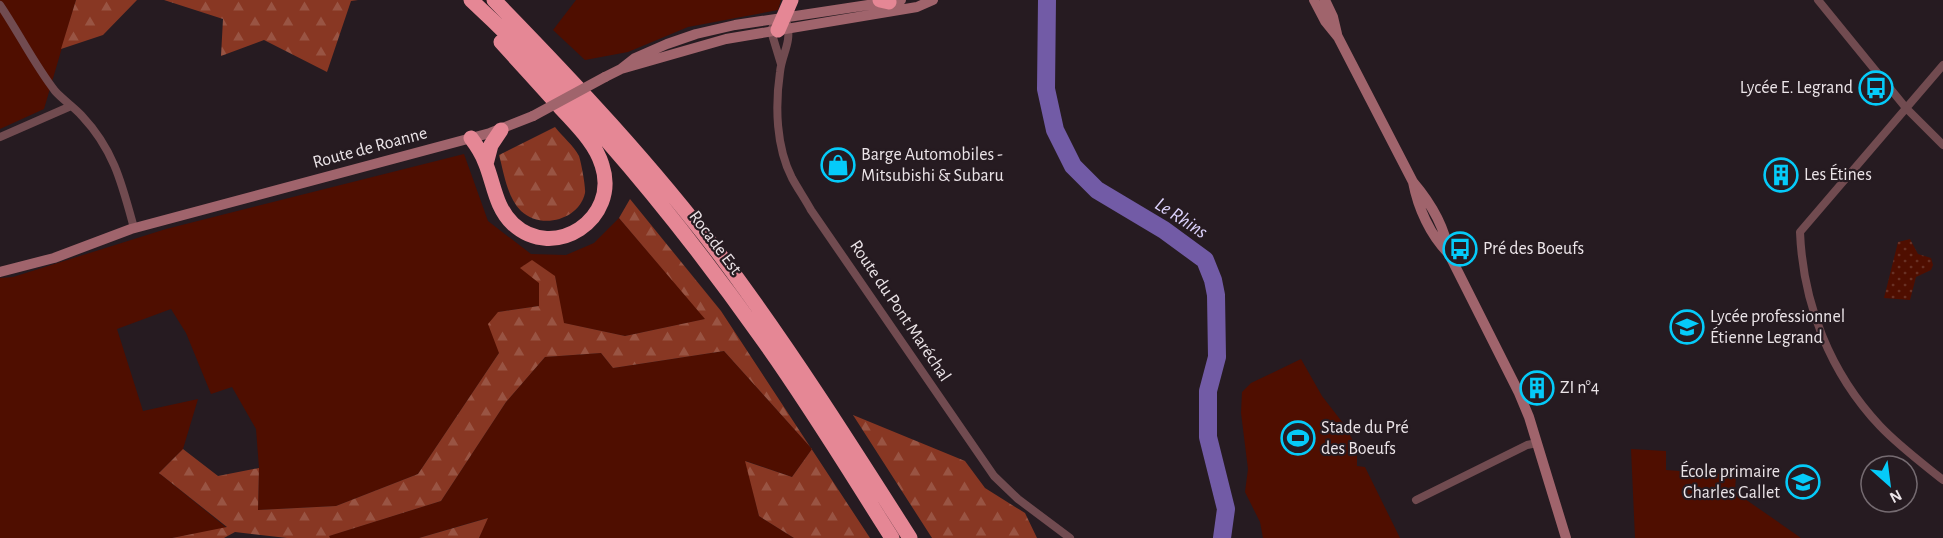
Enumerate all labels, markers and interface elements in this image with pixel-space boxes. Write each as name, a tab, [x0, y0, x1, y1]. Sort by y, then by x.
bus stop icon: Lycée E. Legrand	[1858, 70, 1894, 106]
place label: Lycée E. Legrand	[1740, 79, 1853, 97]
street label: Route de Roanne	[311, 124, 429, 172]
place label: Barge Automobiles - Mitsubishi & Subaru	[861, 146, 1004, 185]
shop icon: Barge Automobiles - Mitsubishi & Subaru	[820, 147, 856, 183]
building icon: Les Étines	[1763, 157, 1799, 193]
place label: Les Étines	[1804, 163, 1872, 184]
water label: Le Rhins	[1151, 194, 1211, 243]
street label: Rocade Est	[685, 208, 745, 279]
bus stop icon: Pré des Boeufs	[1442, 231, 1478, 267]
street label: Route du Pont Maréchal	[846, 237, 954, 385]
place label: Pré des Boeufs	[1483, 240, 1584, 258]
place label: Lycée professionnel Étienne Legrand	[1710, 308, 1845, 347]
school or university icon: Lycée professionnel Étienne Legrand	[1669, 309, 1705, 345]
building icon: ZI n°4	[1519, 370, 1555, 406]
place label: ZI n°4	[1560, 379, 1600, 397]
place label: Stade du Pré des Boeufs	[1321, 419, 1409, 458]
sports icon: Stade du Pré des Boeufs	[1280, 420, 1316, 456]
north arrow	[1859, 454, 1919, 514]
place label: École primaire Charles Gallet	[1680, 460, 1780, 502]
school or university icon: École primaire Charles Gallet	[1785, 464, 1821, 500]
text: N	[1887, 487, 1904, 506]

